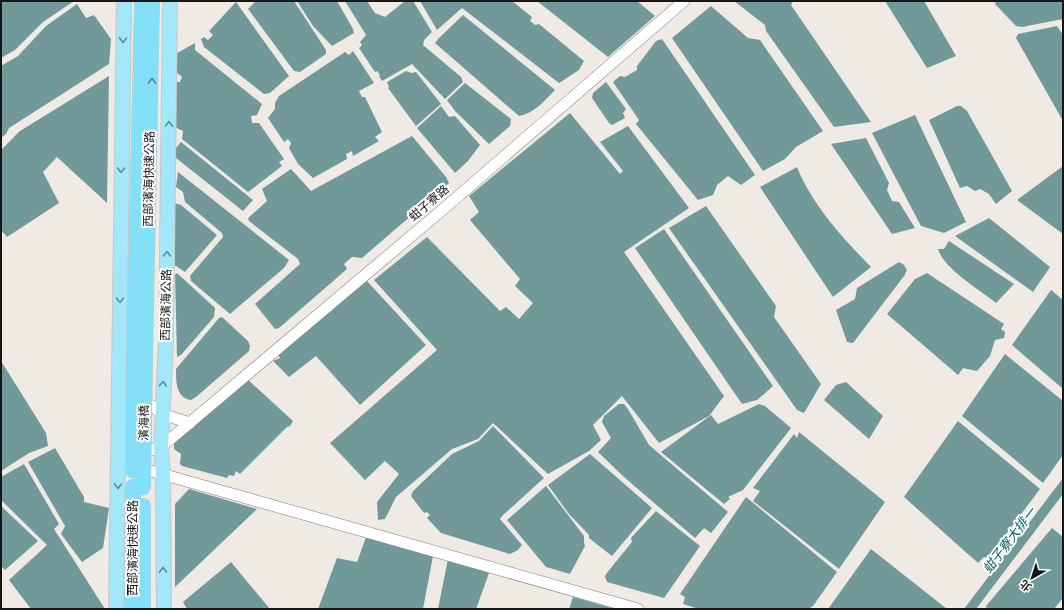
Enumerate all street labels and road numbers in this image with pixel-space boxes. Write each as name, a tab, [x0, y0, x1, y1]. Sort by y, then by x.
street label: 西部濱海快速公路	[141, 131, 156, 227]
street label: 蚶子寮路	[406, 182, 451, 223]
street label: 西部濱海公路	[158, 269, 173, 341]
street label: 濱海橋	[137, 405, 150, 441]
street label: 西部濱海快速公路	[126, 500, 139, 596]

